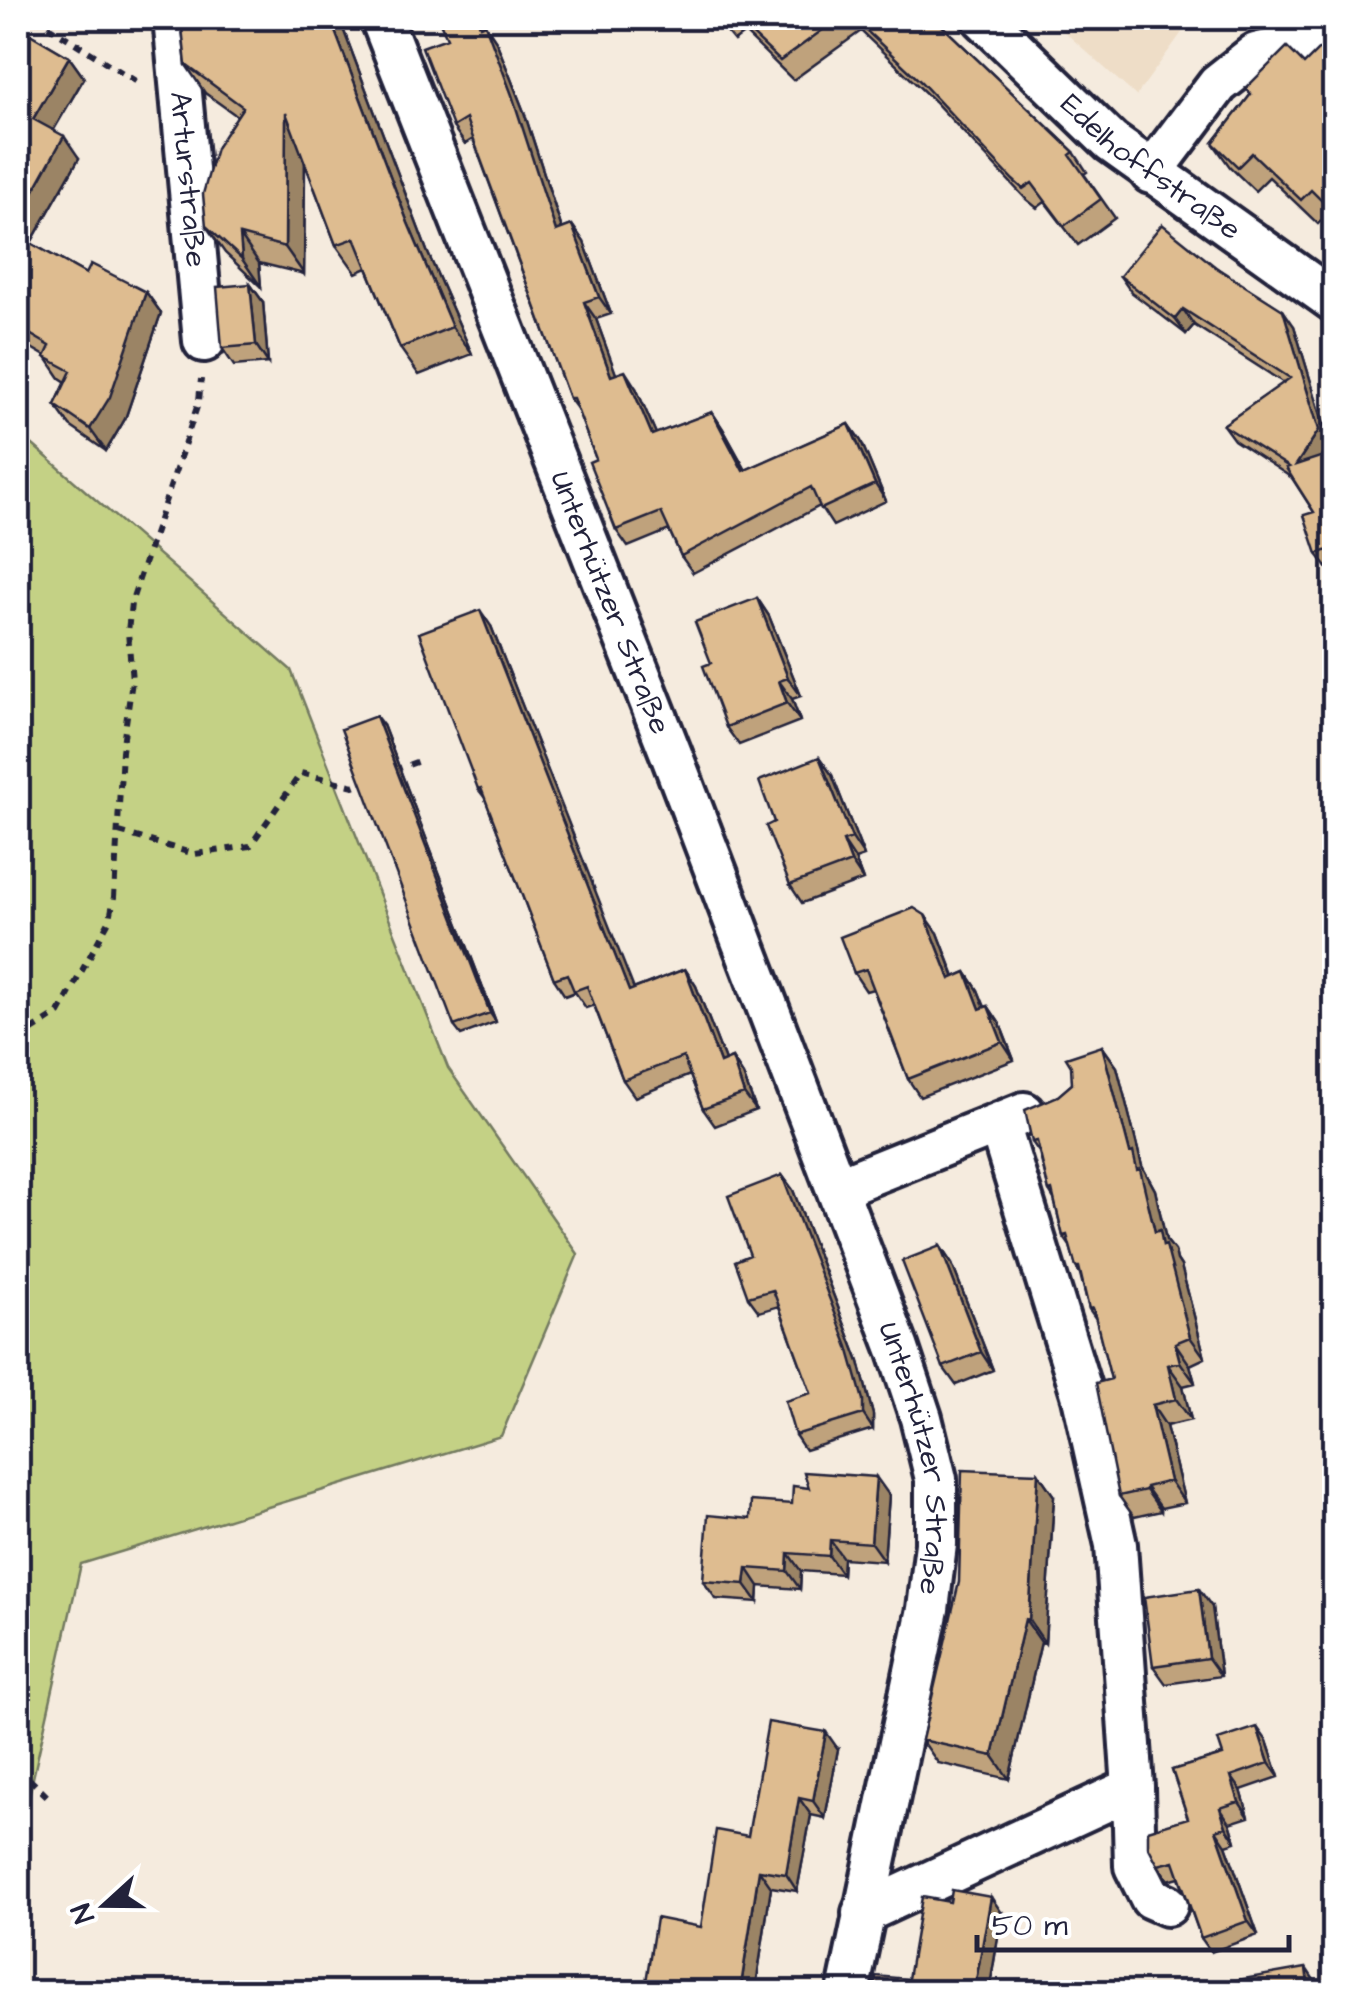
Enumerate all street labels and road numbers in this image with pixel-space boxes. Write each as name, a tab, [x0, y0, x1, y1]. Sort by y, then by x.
street label: Edelhoffstraße	[1051, 84, 1249, 250]
street label: Arturstraße	[159, 90, 217, 269]
street label: Unterhützer Straße	[540, 465, 681, 740]
street label: Unterhützer Straße	[868, 1316, 956, 1597]

